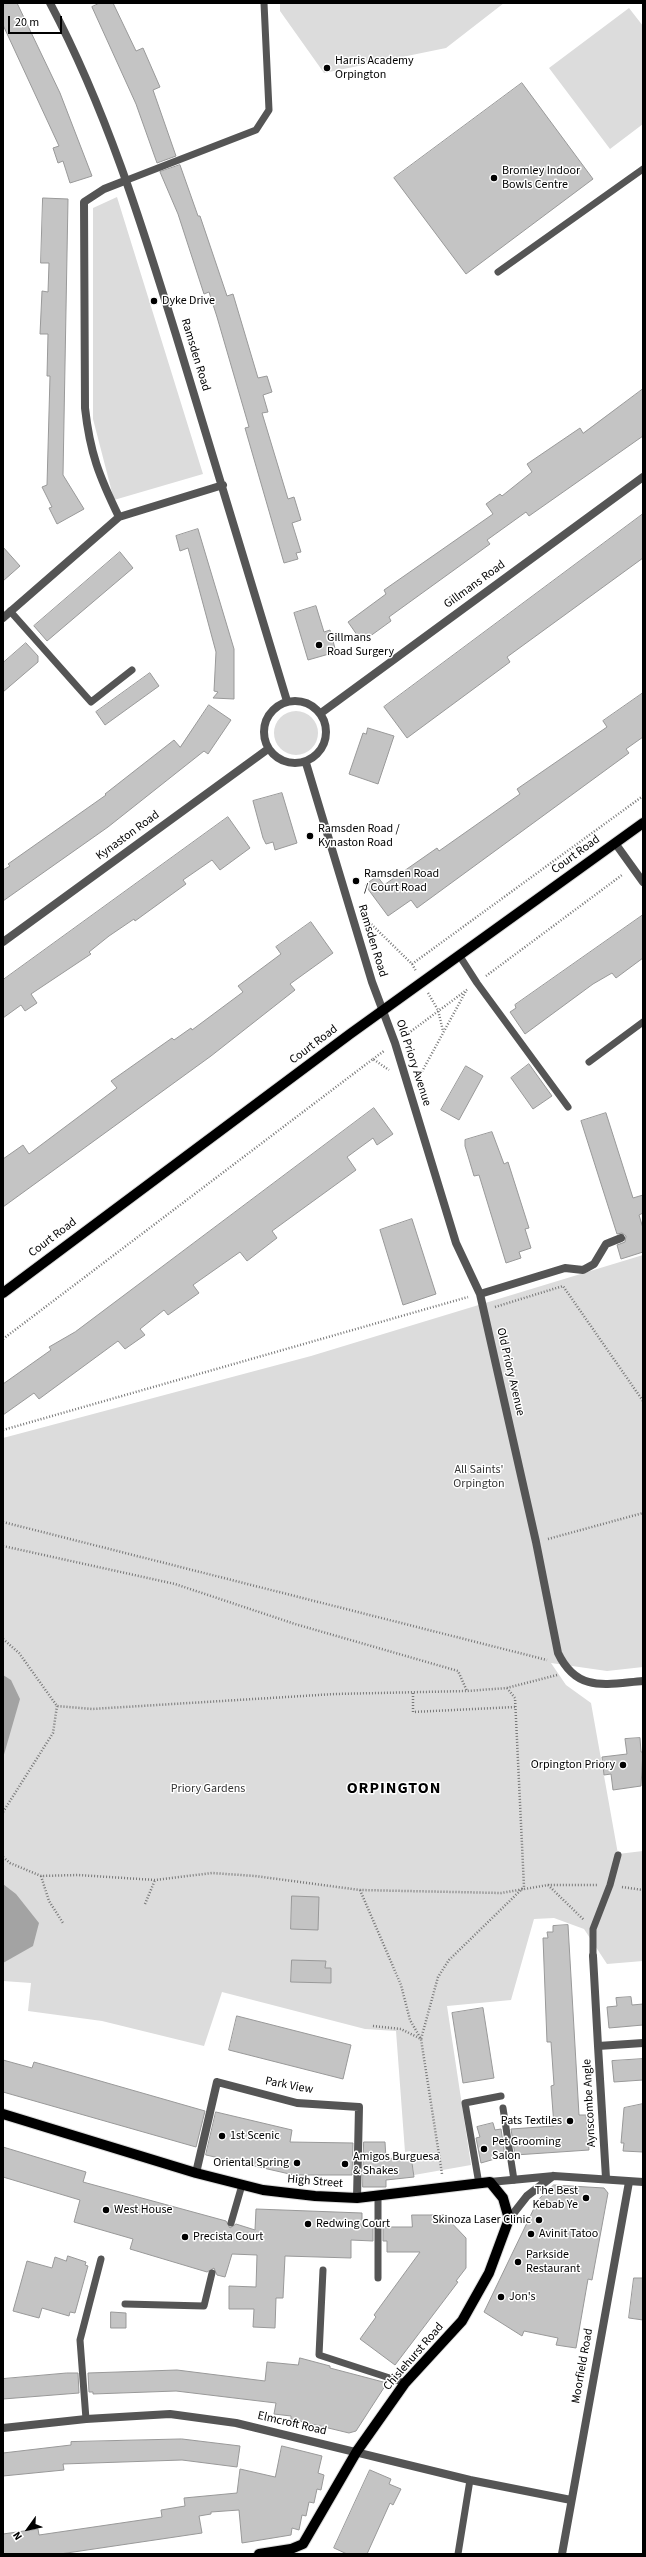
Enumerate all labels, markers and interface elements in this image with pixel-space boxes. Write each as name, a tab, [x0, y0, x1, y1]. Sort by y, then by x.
scale bar	[10, 8, 64, 34]
text: 20 m	[15, 14, 39, 31]
place label: Harris Academy Orpington	[335, 54, 414, 82]
marker: Harris Academy Orpington	[322, 63, 332, 73]
place label: Bromley Indoor Bowls Centre	[502, 164, 580, 192]
marker: Bromley Indoor Bowls Centre	[489, 173, 499, 183]
place label: Dyke Drive	[162, 294, 215, 308]
marker: Dyke Drive	[149, 296, 159, 306]
street label: Ramsden Road	[177, 317, 213, 393]
street label: Gillmans Road	[442, 558, 508, 612]
place label: Gillmans Road Surgery	[327, 631, 394, 659]
marker: Gillmans Road Surgery	[314, 640, 324, 650]
street label: Kynaston Road	[93, 808, 163, 864]
place label: Ramsden Road / Kynaston Road	[318, 822, 400, 850]
marker: Ramsden Road / Kynaston Road	[305, 831, 315, 841]
street label: Court Road	[549, 833, 603, 877]
place label: Ramsden Road / Court Road	[364, 867, 439, 895]
marker: Ramsden Road / Court Road	[351, 876, 361, 886]
street label: Ramsden Road	[354, 903, 390, 979]
street label: Old Priory Avenue	[392, 1018, 434, 1108]
street label: Court Road	[287, 1022, 341, 1068]
street label: Court Road	[26, 1215, 80, 1261]
street label: Old Priory Avenue	[493, 1327, 527, 1417]
park label: All Saints' Orpington	[453, 1463, 505, 1491]
place label: Orpington Priory	[531, 1758, 615, 1772]
marker: Orpington Priory	[618, 1760, 628, 1770]
district label: ORPINGTON	[347, 1779, 441, 1799]
park label: Priory Gardens	[171, 1782, 245, 1796]
street label: Aynscombe Angle	[580, 2058, 600, 2148]
street label: Park View	[264, 2074, 314, 2098]
place label: Pats Textiles	[501, 2114, 562, 2128]
marker: Pats Textiles	[565, 2116, 575, 2126]
place label: 1st Scenic	[230, 2129, 280, 2143]
marker: 1st Scenic	[217, 2131, 227, 2141]
place label: Pet Grooming Salon	[492, 2135, 561, 2163]
marker: Pet Grooming Salon	[479, 2144, 489, 2154]
place label: Amigos Burguesa & Shakes	[353, 2150, 439, 2178]
place label: Oriental Spring	[213, 2156, 289, 2170]
marker: Oriental Spring	[292, 2158, 302, 2168]
marker: Amigos Burguesa & Shakes	[340, 2159, 350, 2169]
street label: High Street	[287, 2172, 343, 2192]
place label: The Best Kebab Ye	[532, 2184, 578, 2212]
marker: The Best Kebab Ye	[581, 2193, 591, 2203]
place label: West House	[114, 2203, 172, 2217]
marker: West House	[101, 2205, 111, 2215]
place label: Skinoza Laser Clinic	[432, 2213, 531, 2227]
marker: Skinoza Laser Clinic	[534, 2215, 544, 2225]
place label: Redwing Court	[316, 2217, 390, 2231]
marker: Redwing Court	[303, 2219, 313, 2229]
place label: Avinit Tatoo	[539, 2227, 598, 2241]
marker: Avinit Tatoo	[526, 2229, 536, 2239]
place label: Precista Court	[193, 2230, 263, 2244]
marker: Precista Court	[180, 2232, 190, 2242]
place label: Parkside Restaurant	[526, 2248, 580, 2276]
marker: Parkside Restaurant	[513, 2257, 523, 2267]
place label: Jon's	[509, 2290, 536, 2304]
marker: Jon's	[496, 2292, 506, 2302]
street label: Chislehurst Road	[381, 2320, 447, 2394]
street label: Moorfield Road	[569, 2327, 597, 2405]
street label: Elmcroft Road	[256, 2409, 328, 2439]
north arrow	[8, 2509, 48, 2549]
text: N	[9, 2529, 26, 2543]

